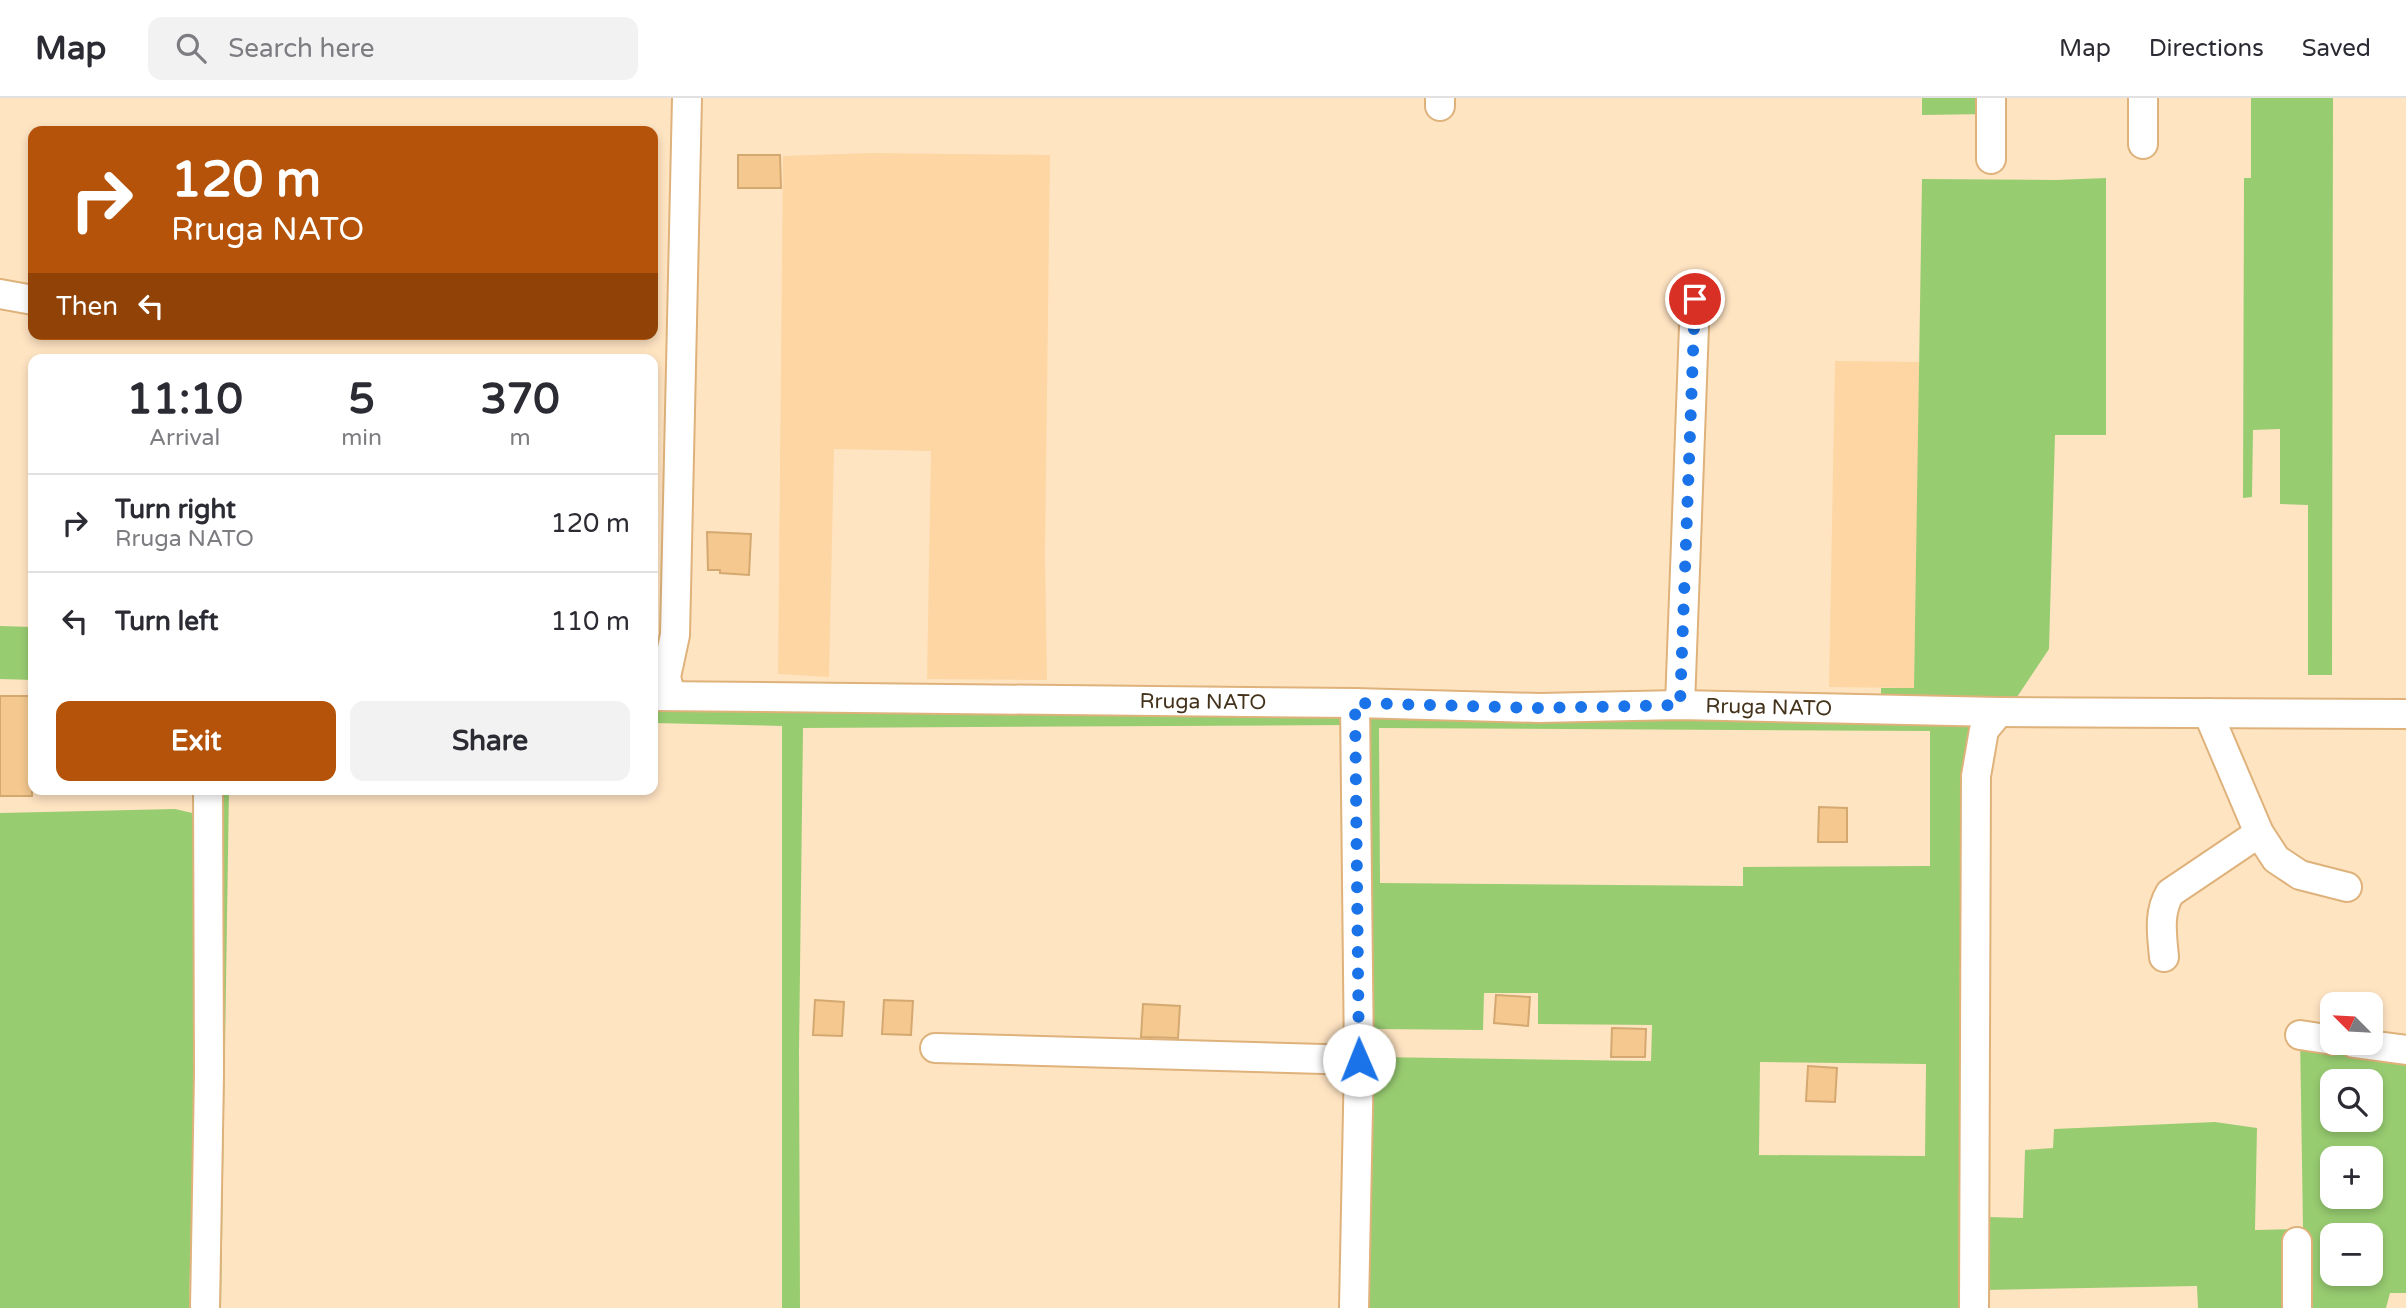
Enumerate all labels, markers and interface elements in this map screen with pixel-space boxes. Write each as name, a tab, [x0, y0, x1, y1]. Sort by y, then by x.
search box	[148, 17, 638, 80]
text: Map	[35, 29, 106, 68]
icon: search	[172, 29, 210, 67]
text: Search here	[228, 33, 374, 64]
text: Map	[2059, 34, 2111, 63]
text: Directions	[2149, 34, 2264, 63]
text: Saved	[2302, 34, 2371, 63]
text: 120 m	[171, 151, 321, 210]
icon: right	[56, 154, 147, 245]
text: Rruga NATO	[171, 211, 364, 249]
pin	[1665, 269, 1725, 329]
icon: arrive	[1676, 280, 1714, 318]
icon: left	[132, 287, 170, 325]
text: Then	[56, 291, 118, 322]
text: 11:10	[126, 374, 243, 425]
text: 5	[348, 374, 375, 425]
text: 370	[480, 374, 560, 425]
text: Arrival	[149, 424, 220, 452]
text: min	[341, 424, 382, 452]
text: m	[509, 424, 531, 452]
text: Turn right	[115, 494, 236, 525]
icon: right	[56, 504, 94, 542]
text: 120 m	[550, 508, 630, 539]
text: Rruga NATO	[115, 525, 254, 553]
icon: left	[56, 602, 94, 640]
text: Turn left	[115, 606, 218, 637]
text: 110 m	[550, 606, 630, 637]
street label: Rruga NATO	[1139, 688, 1267, 715]
street label: Rruga NATO	[1705, 693, 1833, 721]
button: Exit	[56, 701, 336, 781]
button: Share	[350, 701, 630, 781]
north arrow	[2320, 992, 2384, 1055]
map controls	[2320, 992, 2383, 1286]
position arrow	[1322, 1023, 1396, 1097]
button: search	[2320, 1069, 2383, 1132]
button: +	[2320, 1146, 2383, 1209]
button: −	[2320, 1223, 2383, 1286]

